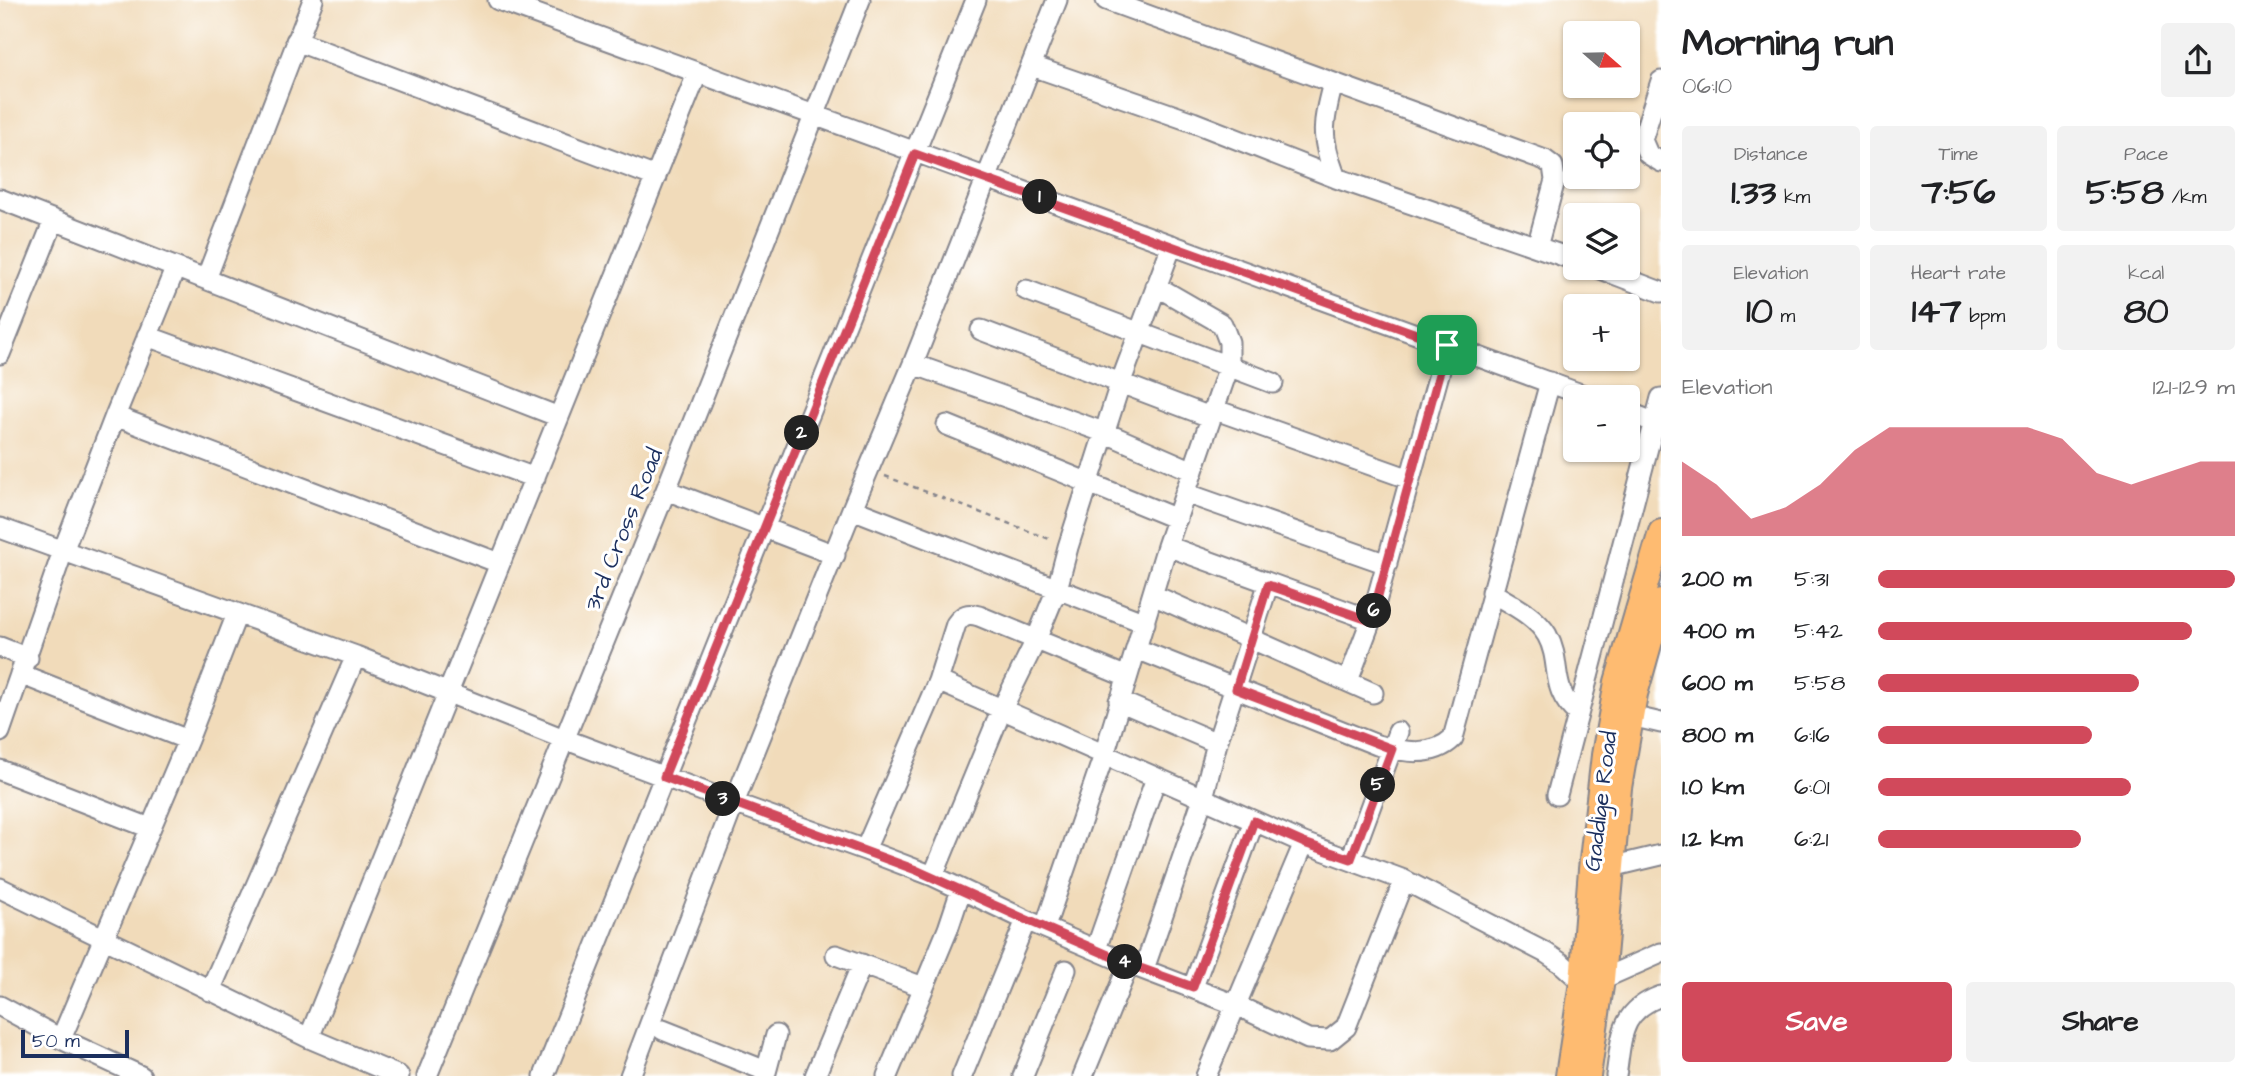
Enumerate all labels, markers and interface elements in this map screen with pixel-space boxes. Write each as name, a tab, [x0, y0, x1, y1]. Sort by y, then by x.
text: Morning run	[1682, 18, 1894, 70]
north arrow	[1563, 21, 1640, 98]
map controls	[1563, 21, 1640, 462]
button: share	[2161, 23, 2235, 97]
text: 06:10	[1682, 70, 1732, 102]
button: locate	[1563, 112, 1640, 189]
text: Distance	[1734, 141, 1808, 168]
text: Time	[1939, 141, 1978, 168]
text: Pace	[2124, 141, 2168, 168]
text: 1.33	[1731, 168, 1776, 217]
text: 7:56	[1921, 168, 1996, 217]
text: 5:58	[2086, 168, 2164, 217]
pin: 1	[1023, 180, 1058, 214]
text: 1	[1038, 183, 1041, 210]
text: km	[1776, 184, 1810, 211]
text: /km	[2164, 184, 2207, 211]
button: layers	[1563, 203, 1640, 280]
text: Elevation	[1733, 260, 1808, 287]
text: Heart rate	[1911, 260, 2006, 287]
text: kcal	[2128, 260, 2164, 287]
text: 10	[1746, 287, 1773, 336]
text: 147	[1912, 287, 1962, 336]
text: 80	[2124, 287, 2169, 336]
button: +	[1563, 294, 1640, 371]
text: m	[1773, 303, 1795, 330]
text: bpm	[1962, 303, 2005, 330]
pin	[1417, 315, 1477, 375]
icon: arrive	[1428, 326, 1466, 364]
text: Elevation	[1682, 371, 1773, 403]
text: 121–129 m	[2153, 371, 2235, 403]
button: −	[1563, 385, 1640, 462]
pin: 2	[784, 416, 820, 450]
text: 2	[796, 419, 807, 446]
street label: 3rd Cross Road	[577, 443, 671, 615]
text: 200 m	[1682, 563, 1751, 595]
text: 5:31	[1794, 563, 1829, 595]
pin: 6	[1356, 594, 1392, 628]
text: 6	[1368, 597, 1379, 624]
text: 400 m	[1682, 615, 1754, 647]
text: 5:42	[1794, 615, 1843, 647]
text: 600 m	[1682, 667, 1753, 699]
text: 5:58	[1794, 667, 1845, 699]
text: 800 m	[1682, 719, 1753, 751]
text: 6:16	[1794, 719, 1830, 751]
street label: Gaddige Road	[1577, 729, 1626, 873]
pin: 5	[1360, 768, 1396, 802]
text: 5	[1371, 771, 1384, 798]
text: 1.0 km	[1682, 771, 1744, 803]
text: 6:01	[1794, 771, 1830, 803]
pin: 3	[706, 782, 740, 816]
text: 3	[718, 785, 727, 812]
text: 1.2 km	[1682, 823, 1743, 855]
text: 6:21	[1794, 823, 1828, 855]
pin: 4	[1108, 944, 1142, 979]
text: 4	[1118, 948, 1131, 975]
button: Save	[1682, 982, 1952, 1062]
button: Share	[1966, 982, 2235, 1062]
scale bar	[21, 1027, 130, 1059]
text: 50 m	[32, 1028, 80, 1055]

